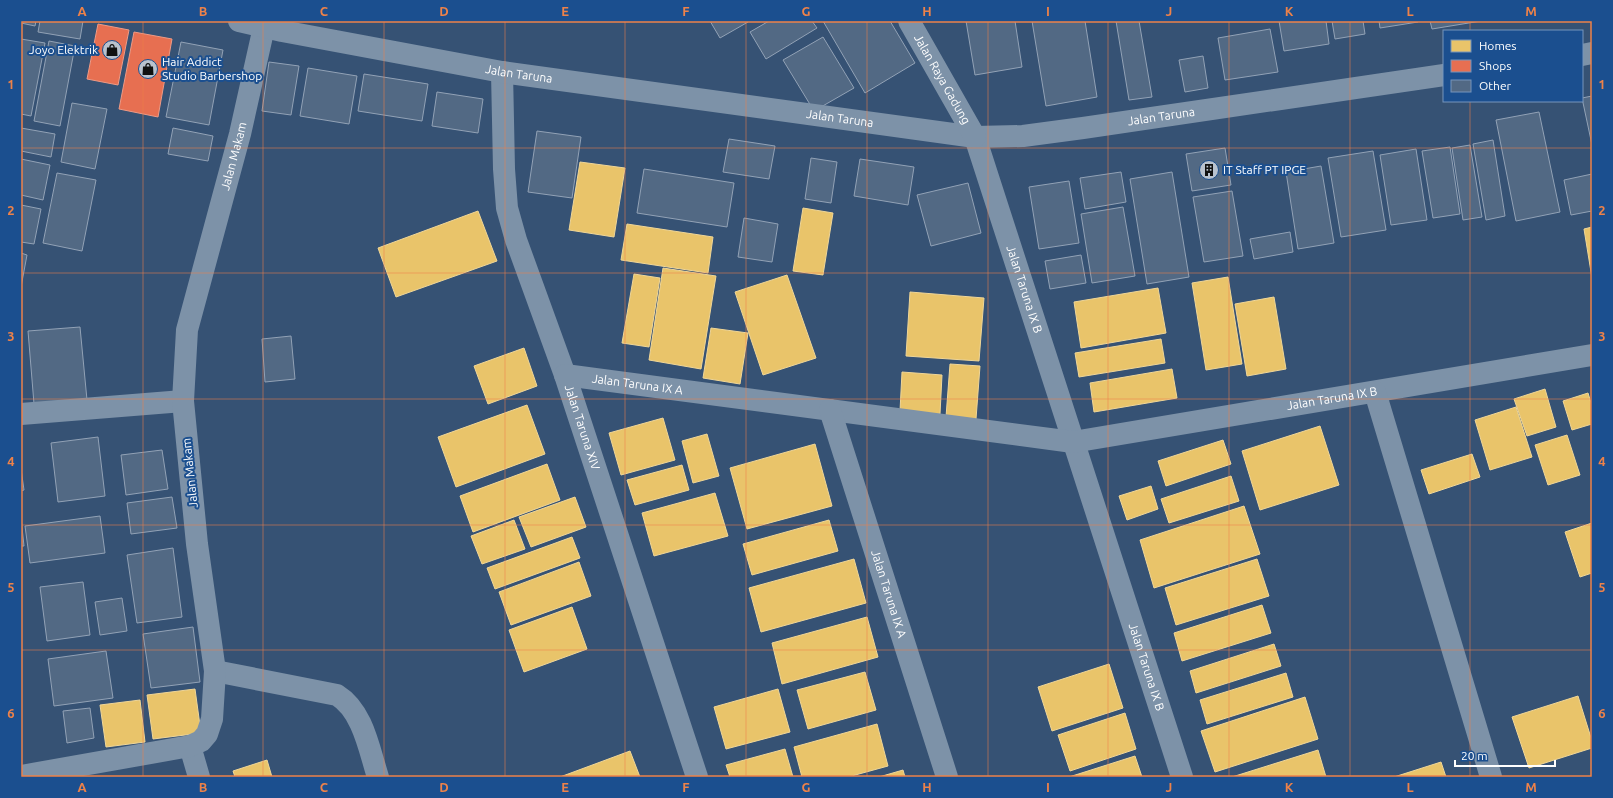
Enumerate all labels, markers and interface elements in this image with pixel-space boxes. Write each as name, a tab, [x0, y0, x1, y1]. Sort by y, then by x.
text: A	[77, 4, 87, 18]
text: B	[199, 4, 208, 18]
text: C	[320, 4, 329, 18]
text: D	[439, 4, 449, 18]
text: E	[561, 4, 569, 18]
text: F	[682, 4, 690, 18]
text: G	[802, 4, 811, 18]
text: H	[922, 4, 932, 18]
text: I	[1046, 4, 1050, 18]
text: J	[1166, 4, 1172, 18]
text: K	[1285, 4, 1294, 18]
text: L	[1406, 4, 1414, 18]
text: M	[1525, 4, 1537, 18]
legend	[1443, 30, 1583, 102]
street label: Jalan Raya Gadung	[912, 32, 973, 126]
shop icon: Joyo Elektrik	[101, 39, 123, 61]
text: Homes	[1479, 39, 1517, 52]
place label: Joyo Elektrik	[29, 43, 98, 56]
place label: Hair Addict Studio Barbershop	[162, 55, 262, 82]
shop icon: Hair Addict Studio Barbershop	[137, 58, 159, 80]
text: Shops	[1479, 59, 1511, 72]
street label: Jalan Taruna	[484, 62, 553, 85]
text: 1	[7, 77, 15, 91]
text: 1	[1598, 77, 1606, 91]
text: Other	[1479, 79, 1512, 92]
street label: Jalan Taruna	[1127, 105, 1196, 127]
street label: Jalan Taruna	[805, 107, 874, 129]
street label: Jalan Makam	[218, 121, 249, 192]
building icon: IT Staff PT IPGE	[1198, 159, 1220, 181]
place label: IT Staff PT IPGE	[1223, 163, 1306, 176]
text: 2	[7, 203, 15, 217]
text: 2	[1598, 203, 1606, 217]
street label: Jalan Taruna IX B	[1004, 244, 1045, 335]
text: 3	[7, 329, 15, 343]
text: 3	[1598, 329, 1606, 343]
street label: Jalan Taruna IX A	[591, 372, 684, 397]
street label: Jalan Taruna XIV	[563, 383, 603, 472]
street label: Jalan Taruna IX B	[1286, 384, 1378, 412]
street label: Jalan Makam	[179, 437, 200, 509]
text: 4	[7, 454, 15, 468]
text: 4	[1598, 454, 1606, 468]
street label: Jalan Taruna IX A	[869, 548, 909, 640]
text: 5	[7, 580, 15, 594]
text: 5	[1598, 580, 1606, 594]
street label: Jalan Taruna IX B	[1127, 621, 1167, 712]
text: 6	[7, 706, 15, 720]
text: 6	[1598, 706, 1606, 720]
scale bar	[1455, 742, 1555, 768]
text: 20 m	[1461, 749, 1488, 762]
text: A	[77, 780, 87, 794]
text: B	[199, 780, 208, 794]
text: C	[320, 780, 329, 794]
text: D	[439, 780, 449, 794]
text: E	[561, 780, 569, 794]
text: F	[682, 780, 690, 794]
text: G	[802, 780, 811, 794]
text: H	[922, 780, 932, 794]
text: I	[1046, 780, 1050, 794]
text: J	[1166, 780, 1172, 794]
text: K	[1285, 780, 1294, 794]
text: L	[1406, 780, 1414, 794]
text: M	[1525, 780, 1537, 794]

